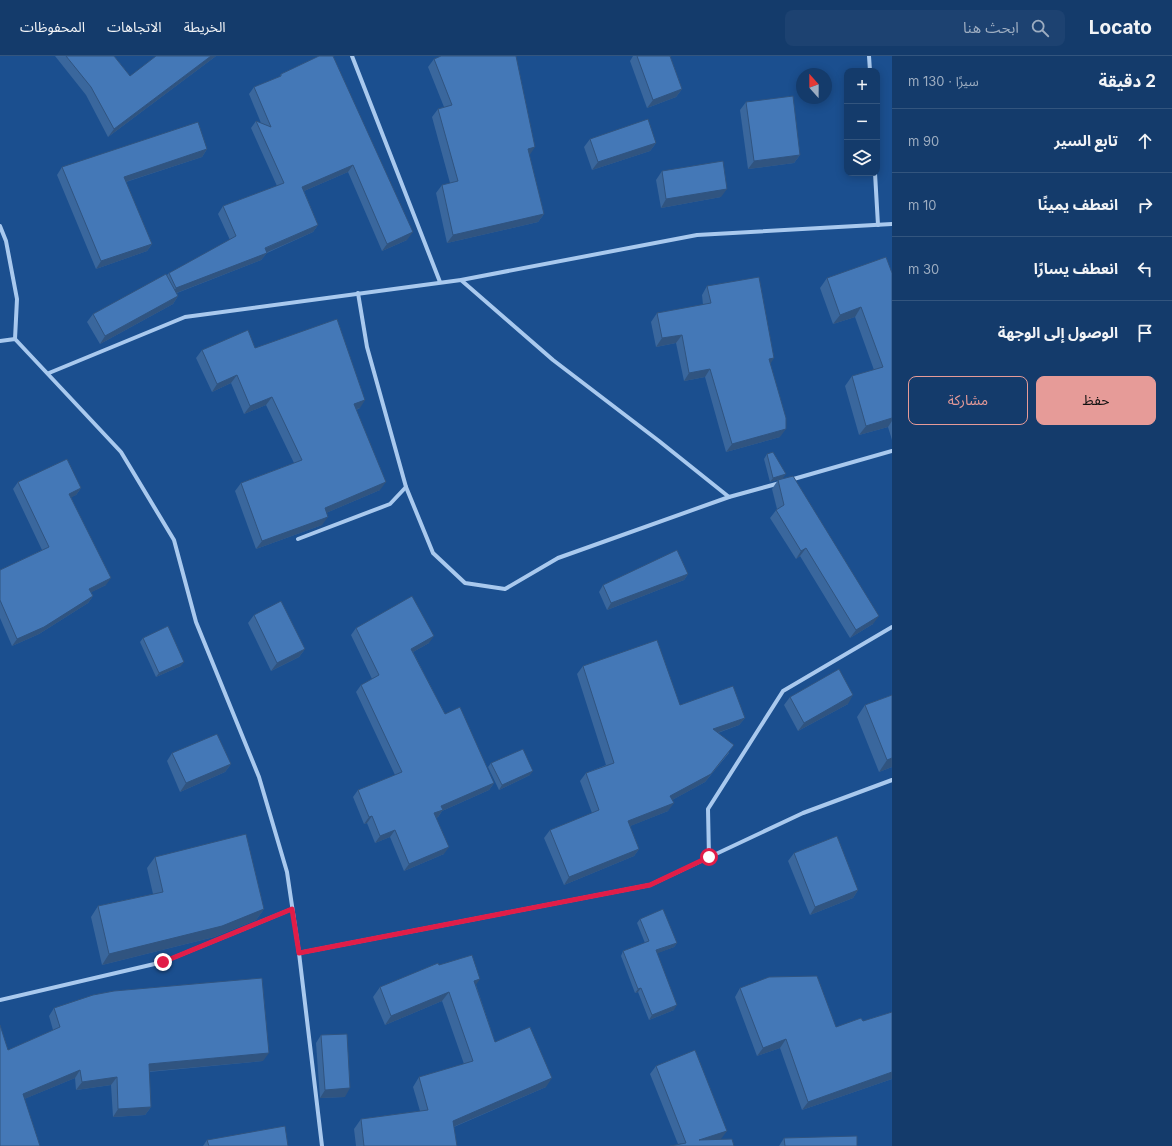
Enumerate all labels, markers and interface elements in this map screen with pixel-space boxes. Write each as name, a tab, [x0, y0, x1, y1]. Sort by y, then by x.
search box	[785, 10, 1065, 46]
text: Locato	[1089, 16, 1152, 39]
icon: search	[1029, 17, 1051, 39]
text: المحفوظات	[20, 18, 85, 35]
text: الاتجاهات	[107, 18, 162, 35]
text: الخريطة	[184, 18, 226, 35]
text: ابحث هنا	[963, 18, 1019, 37]
north arrow	[796, 68, 832, 104]
map controls	[844, 68, 880, 176]
button: +	[844, 68, 880, 104]
text: 2 دقيقة	[1098, 71, 1156, 91]
text: سيرًا · 130 m	[908, 73, 979, 89]
button: −	[844, 104, 880, 140]
icon: ahead	[1134, 130, 1156, 152]
text: تابع السير	[1054, 131, 1118, 150]
text: 90 m	[908, 133, 939, 149]
button: layers	[844, 140, 880, 176]
icon: right	[1134, 194, 1156, 216]
text: انعطف يمينًا	[1038, 195, 1118, 214]
text: 10 m	[908, 197, 937, 213]
icon: left	[1134, 258, 1156, 280]
text: انعطف يسارًا	[1034, 259, 1118, 278]
text: 30 m	[908, 261, 939, 277]
icon: arrive	[1134, 322, 1156, 344]
text: الوصول إلى الوجهة	[998, 323, 1118, 342]
button: مشاركة	[908, 376, 1028, 425]
button: حفظ	[1036, 376, 1156, 425]
route start	[700, 848, 718, 866]
route end	[154, 953, 172, 971]

